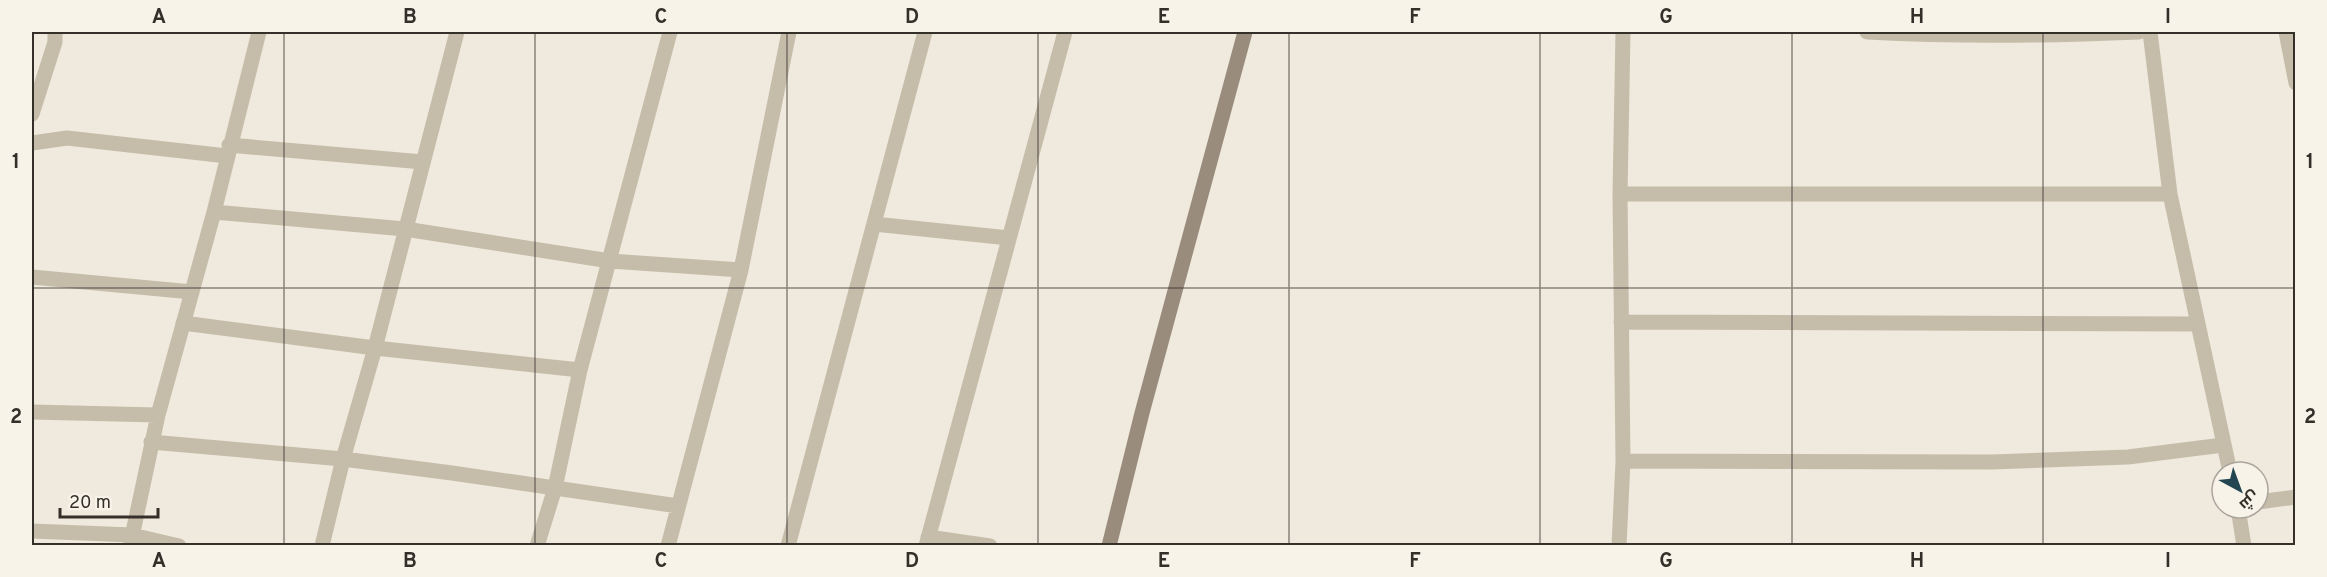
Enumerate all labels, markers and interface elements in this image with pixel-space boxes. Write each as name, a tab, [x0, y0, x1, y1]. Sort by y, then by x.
text: A	[152, 5, 166, 31]
text: B	[403, 5, 417, 31]
text: C	[655, 5, 667, 31]
text: D	[905, 5, 919, 31]
text: E	[1158, 5, 1170, 31]
text: F	[1409, 5, 1421, 31]
text: G	[1659, 5, 1673, 31]
text: H	[1910, 5, 1924, 31]
text: I	[2165, 5, 2171, 31]
text: 1	[12, 150, 20, 176]
text: 1	[2306, 150, 2314, 176]
text: 2	[10, 405, 22, 431]
text: 2	[2304, 405, 2316, 431]
north arrow	[2210, 460, 2270, 520]
scale bar	[60, 481, 158, 519]
text: ش	[2234, 486, 2263, 514]
text: 20 m	[69, 492, 111, 515]
text: A	[152, 549, 166, 575]
text: B	[403, 549, 417, 575]
text: C	[655, 549, 667, 575]
text: D	[905, 549, 919, 575]
text: E	[1158, 549, 1170, 575]
text: F	[1409, 549, 1421, 575]
text: G	[1659, 549, 1673, 575]
text: H	[1910, 549, 1924, 575]
text: I	[2165, 549, 2171, 575]

